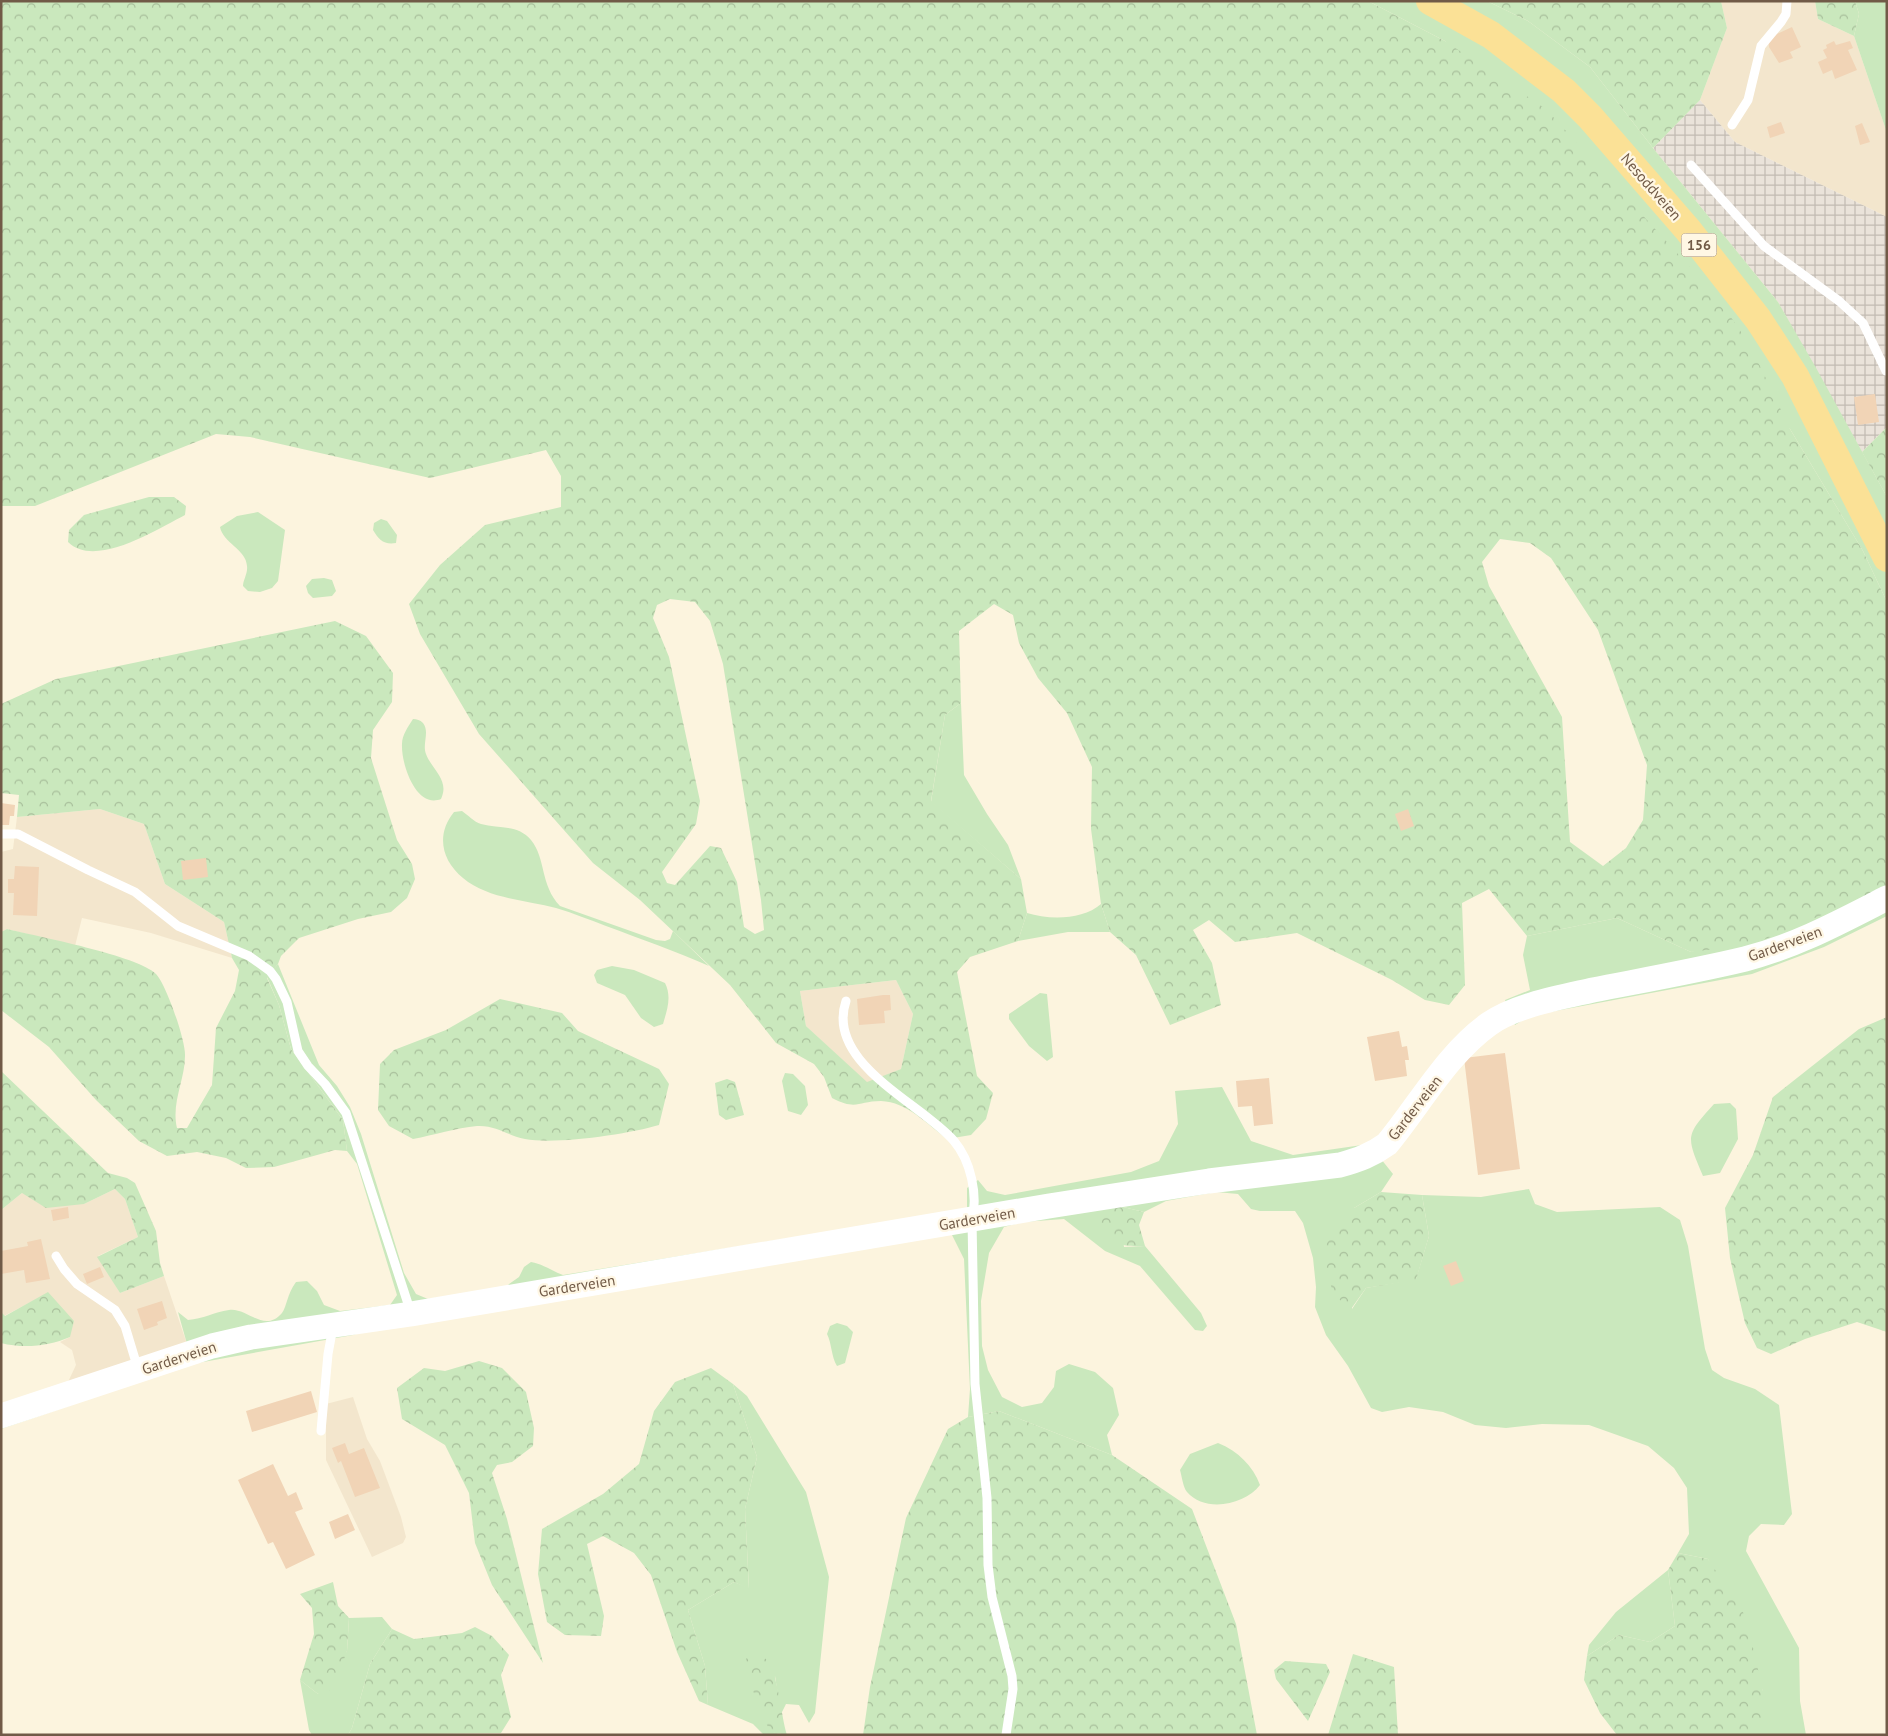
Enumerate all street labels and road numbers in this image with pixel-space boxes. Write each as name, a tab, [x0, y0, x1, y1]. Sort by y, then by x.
street label: Nesoddveien	[1617, 149, 1686, 224]
road number: 156	[1682, 234, 1716, 256]
street label: Garderveien	[1745, 921, 1824, 966]
street label: Garderveien	[1383, 1071, 1446, 1144]
street label: Garderveien	[937, 1202, 1017, 1235]
street label: Garderveien	[537, 1270, 616, 1301]
street label: Garderveien	[139, 1337, 218, 1378]

